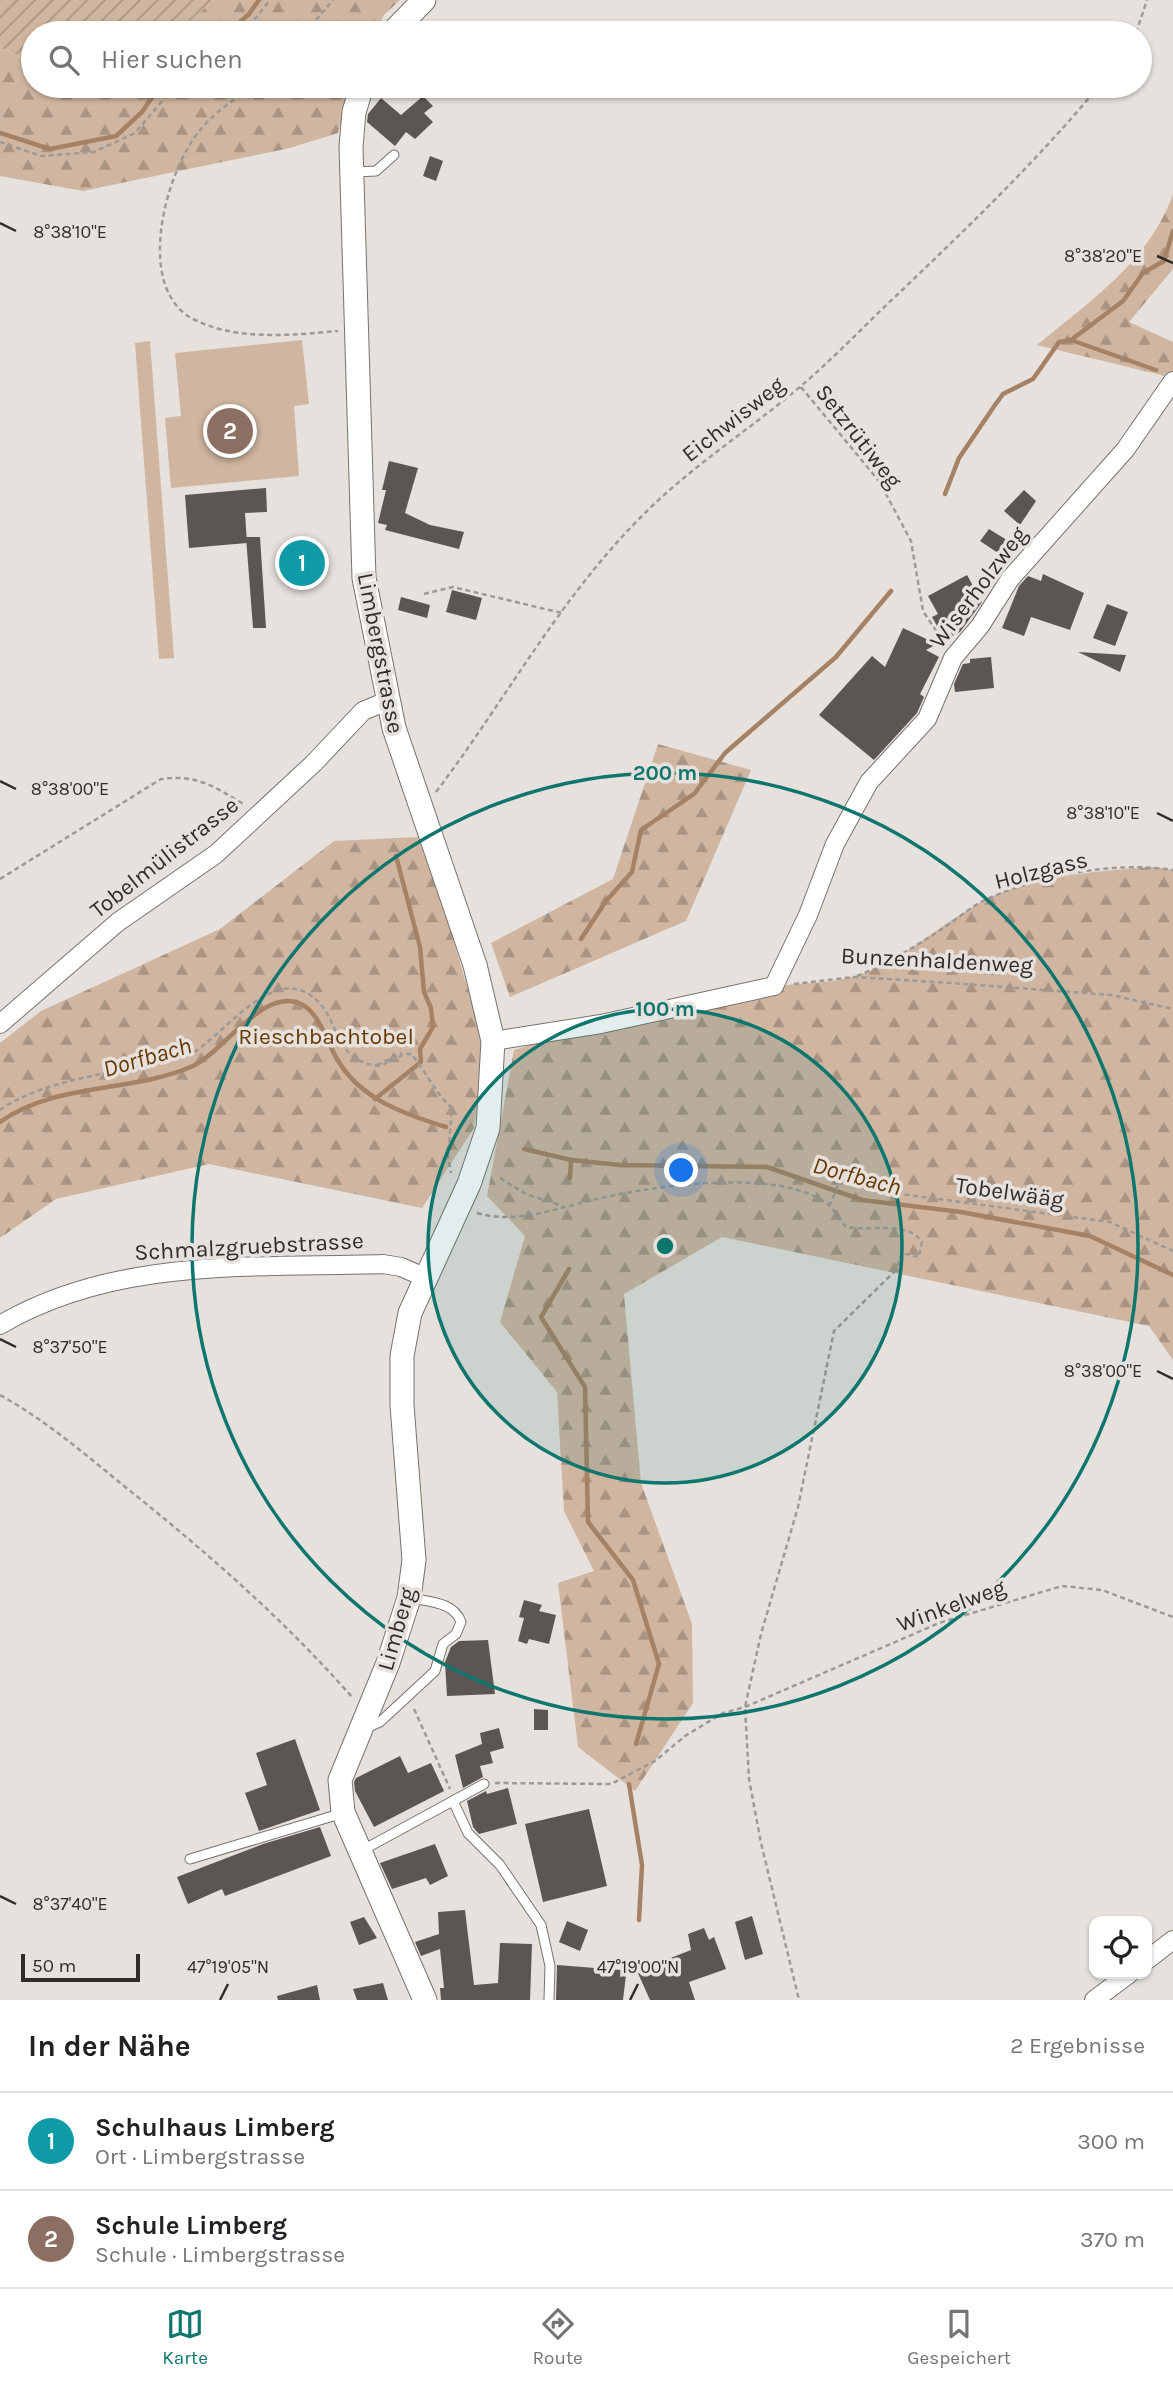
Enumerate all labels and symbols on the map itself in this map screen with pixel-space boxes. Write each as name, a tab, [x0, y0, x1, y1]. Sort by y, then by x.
text: 8°38'10"E	[33, 221, 107, 243]
text: 8°38'20"E	[1064, 245, 1142, 267]
street label: Eichwisweg	[677, 371, 790, 468]
street label: Setzrütiweg	[810, 379, 908, 494]
pin: 2	[207, 405, 253, 457]
street label: Wiserholzweg	[924, 521, 1033, 653]
pin: 1	[279, 537, 325, 589]
street label: Limbergstrasse	[352, 570, 409, 736]
text: 200 m	[633, 761, 697, 785]
text: 8°38'00"E	[31, 778, 109, 800]
street label: Tobelmülistrasse	[85, 791, 244, 924]
text: 8°38'10"E	[1066, 802, 1140, 824]
street label: Holzgass	[992, 846, 1091, 895]
street label: Bunzenhaldenweg	[840, 942, 1034, 979]
text: 100 m	[635, 997, 695, 1021]
park label: Rieschbachtobel	[238, 1023, 414, 1050]
water label: Dorfbach	[100, 1031, 194, 1083]
water label: Dorfbach	[810, 1151, 904, 1201]
your location	[664, 1153, 698, 1187]
street label: Tobelwääg	[954, 1172, 1066, 1213]
street label: Schmalzgruebstrasse	[134, 1227, 364, 1266]
centre of rings	[653, 1234, 677, 1258]
text: 8°37'50"E	[32, 1336, 108, 1358]
text: 8°38'00"E	[1064, 1360, 1142, 1382]
street label: Winkelweg	[893, 1573, 1009, 1638]
street label: Limberg	[372, 1584, 421, 1674]
text: 8°37'40"E	[32, 1893, 108, 1915]
scale bar	[21, 1951, 140, 1983]
text: 47°19'05"N	[187, 1956, 269, 1978]
text: 47°19'00"N	[597, 1956, 679, 1978]

